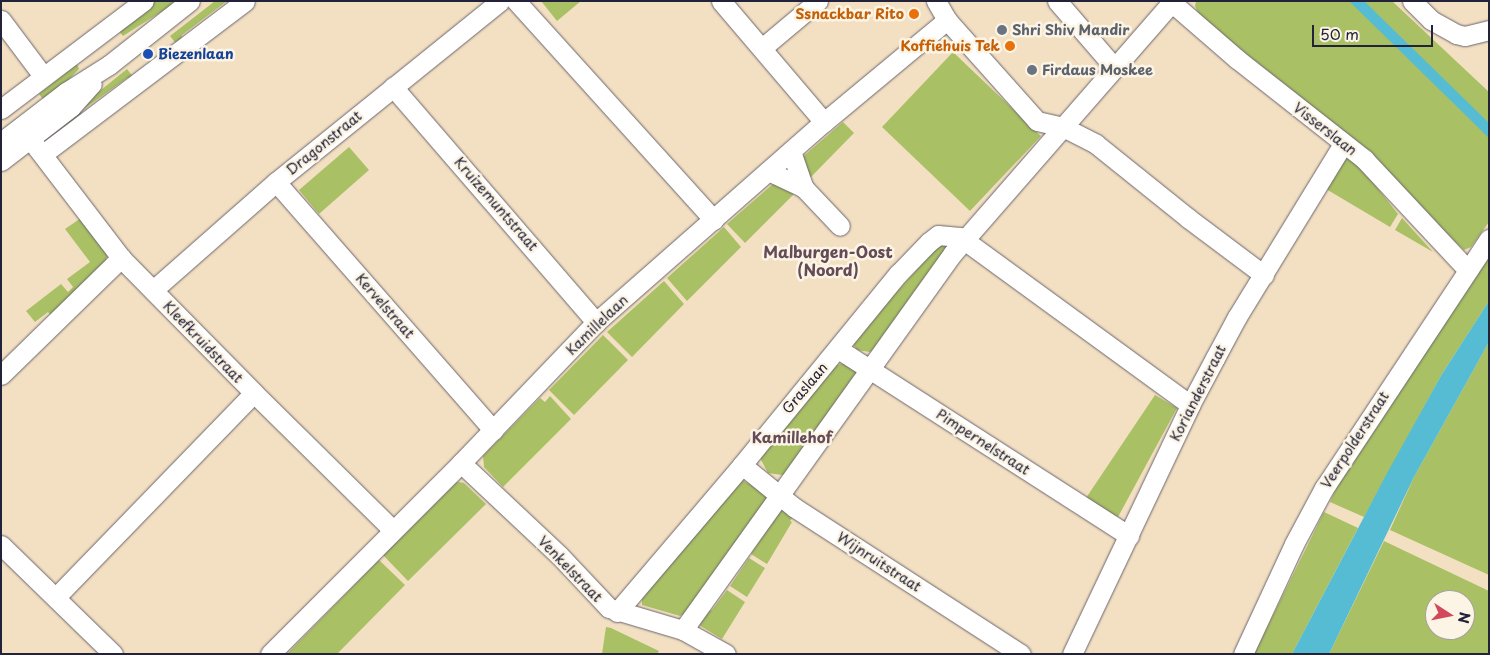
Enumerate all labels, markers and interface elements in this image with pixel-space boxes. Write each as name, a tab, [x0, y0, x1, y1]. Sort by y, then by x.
place label: Ssnackbar Rito	[795, 6, 904, 22]
marker: Ssnackbar Rito	[908, 8, 920, 20]
scale bar	[1315, 15, 1436, 47]
place label: Shri Shiv Mandir	[1012, 22, 1131, 38]
text: 50 m	[1320, 22, 1359, 45]
marker: Shri Shiv Mandir	[996, 24, 1008, 36]
place label: Koffiehuis Tek	[900, 38, 1000, 54]
marker: Koffiehuis Tek	[1004, 40, 1016, 52]
place label: Biezenlaan	[158, 46, 234, 62]
marker: Biezenlaan	[142, 48, 154, 60]
place label: Firdaus Moskee	[1042, 62, 1152, 78]
marker: Firdaus Moskee	[1026, 64, 1038, 76]
street label: Visserslaan	[1290, 99, 1360, 159]
street label: Dragonstraat	[283, 107, 365, 179]
street label: Kruizemuntstraat	[451, 154, 541, 254]
district label: Malburgen-Oost (Noord)	[763, 241, 893, 279]
street label: Kervelstraat	[352, 270, 418, 342]
street label: Kamillelaan	[563, 291, 631, 359]
street label: Kleefkruidstraat	[160, 298, 246, 386]
street label: Korianderstraat	[1167, 342, 1229, 444]
street label: Graslaan	[779, 359, 831, 417]
street label: Veerpolderstraat	[1317, 389, 1393, 491]
street label: Pimpernelstraat	[933, 406, 1033, 478]
district label: Kamillehof	[752, 428, 832, 446]
street label: Wijnruitstraat	[834, 529, 924, 595]
street label: Venkelstraat	[534, 533, 606, 605]
north arrow	[1425, 590, 1475, 640]
text: N	[1453, 610, 1476, 625]

